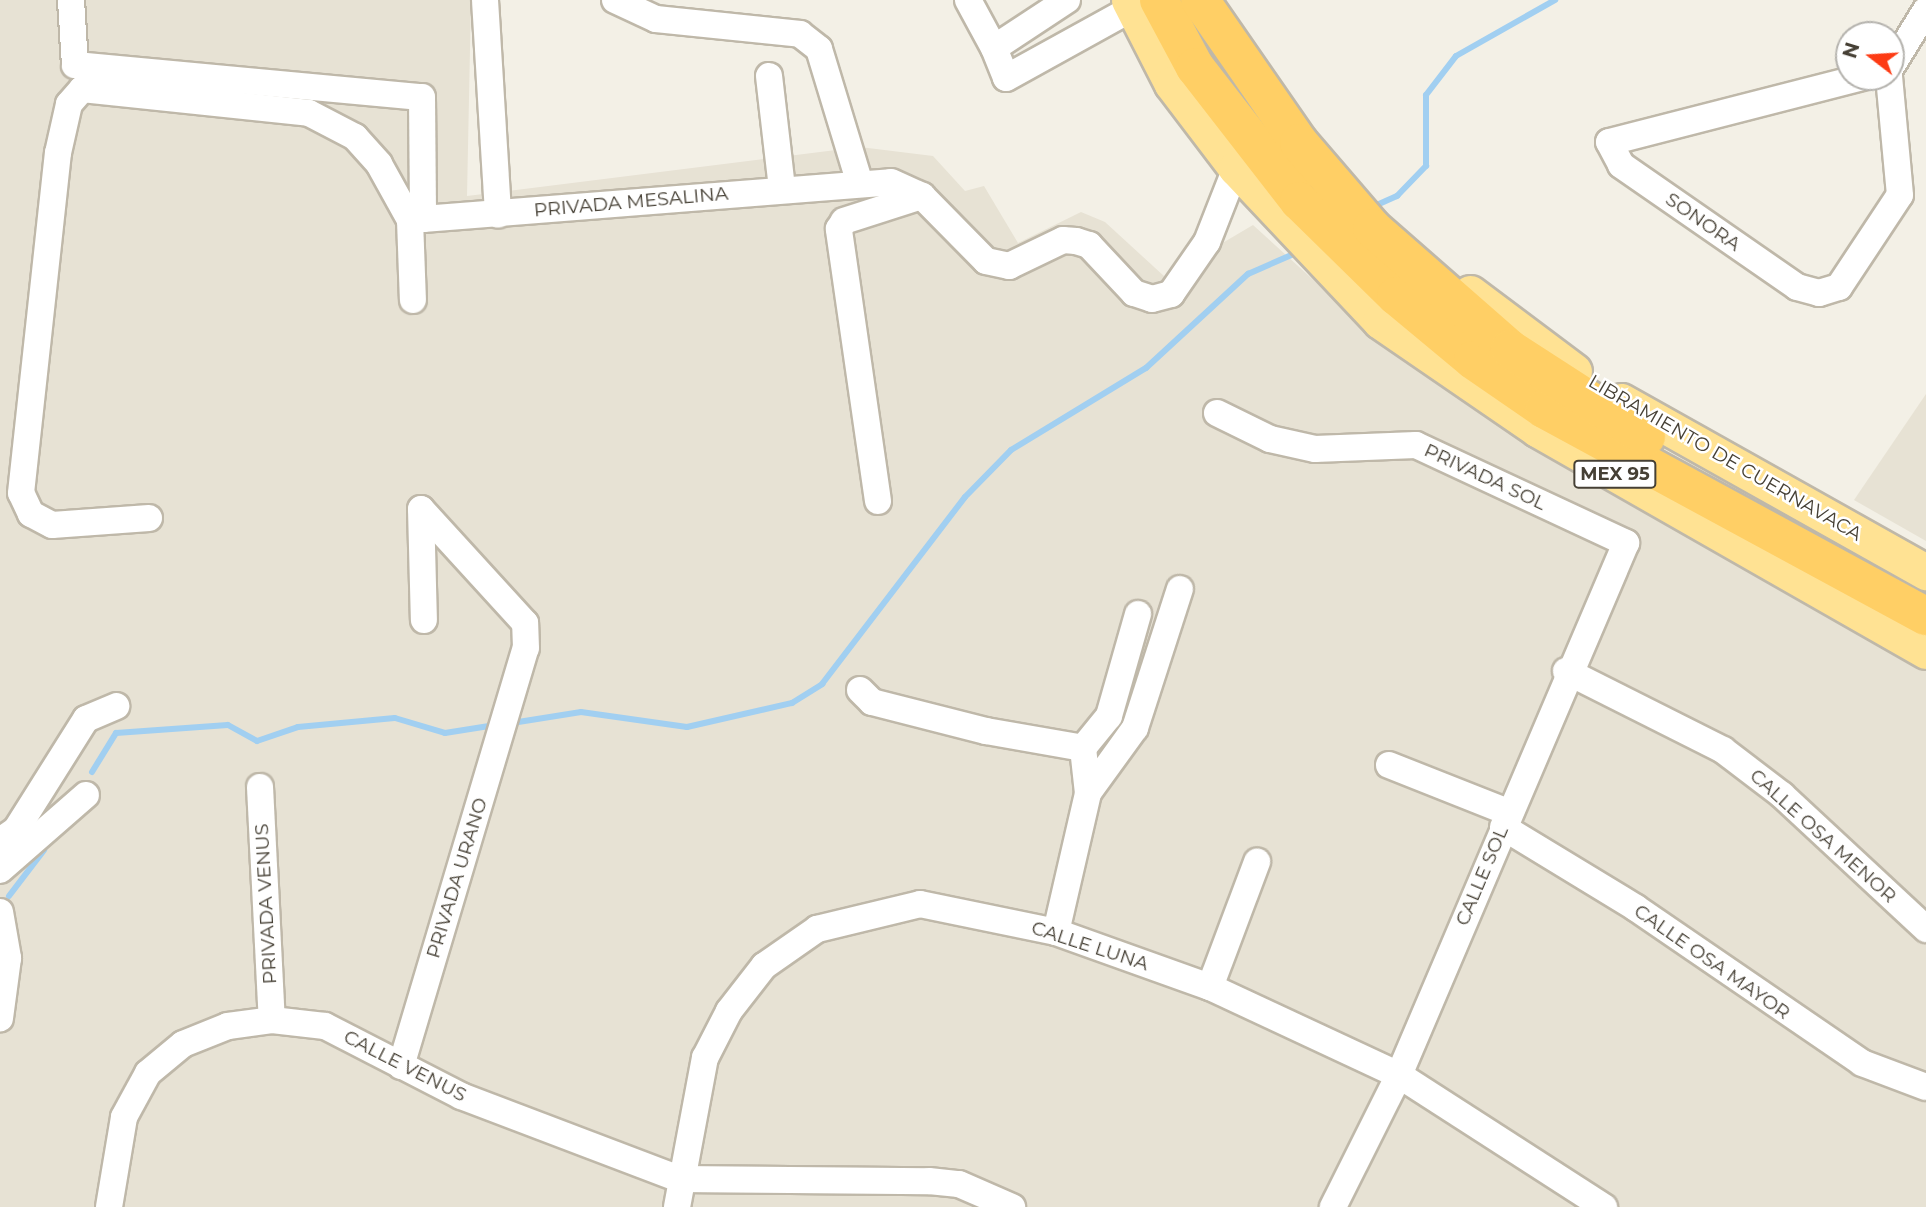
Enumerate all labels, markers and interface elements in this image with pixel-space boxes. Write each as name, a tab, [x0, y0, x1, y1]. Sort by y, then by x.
north arrow	[1835, 21, 1905, 91]
text: N	[1838, 40, 1865, 61]
street label: PRIVADA MESALINA	[533, 182, 729, 222]
street label: SONORA	[1661, 188, 1745, 256]
street label: LIBRAMIENTO DE CUERNAVACA	[1584, 370, 1866, 546]
street label: PRIVADA SOL	[1420, 439, 1550, 515]
road number: MEX 95	[1573, 460, 1657, 488]
street label: CALLE OSA MENOR	[1745, 764, 1901, 908]
street label: PRIVADA URANO	[422, 795, 492, 961]
street label: PRIVADA VENUS	[250, 823, 282, 985]
street label: CALLE SOL	[1451, 823, 1513, 929]
street label: CALLE OSA MAYOR	[1630, 900, 1794, 1024]
street label: CALLE LUNA	[1029, 916, 1151, 976]
street label: CALLE VENUS	[340, 1025, 470, 1107]

